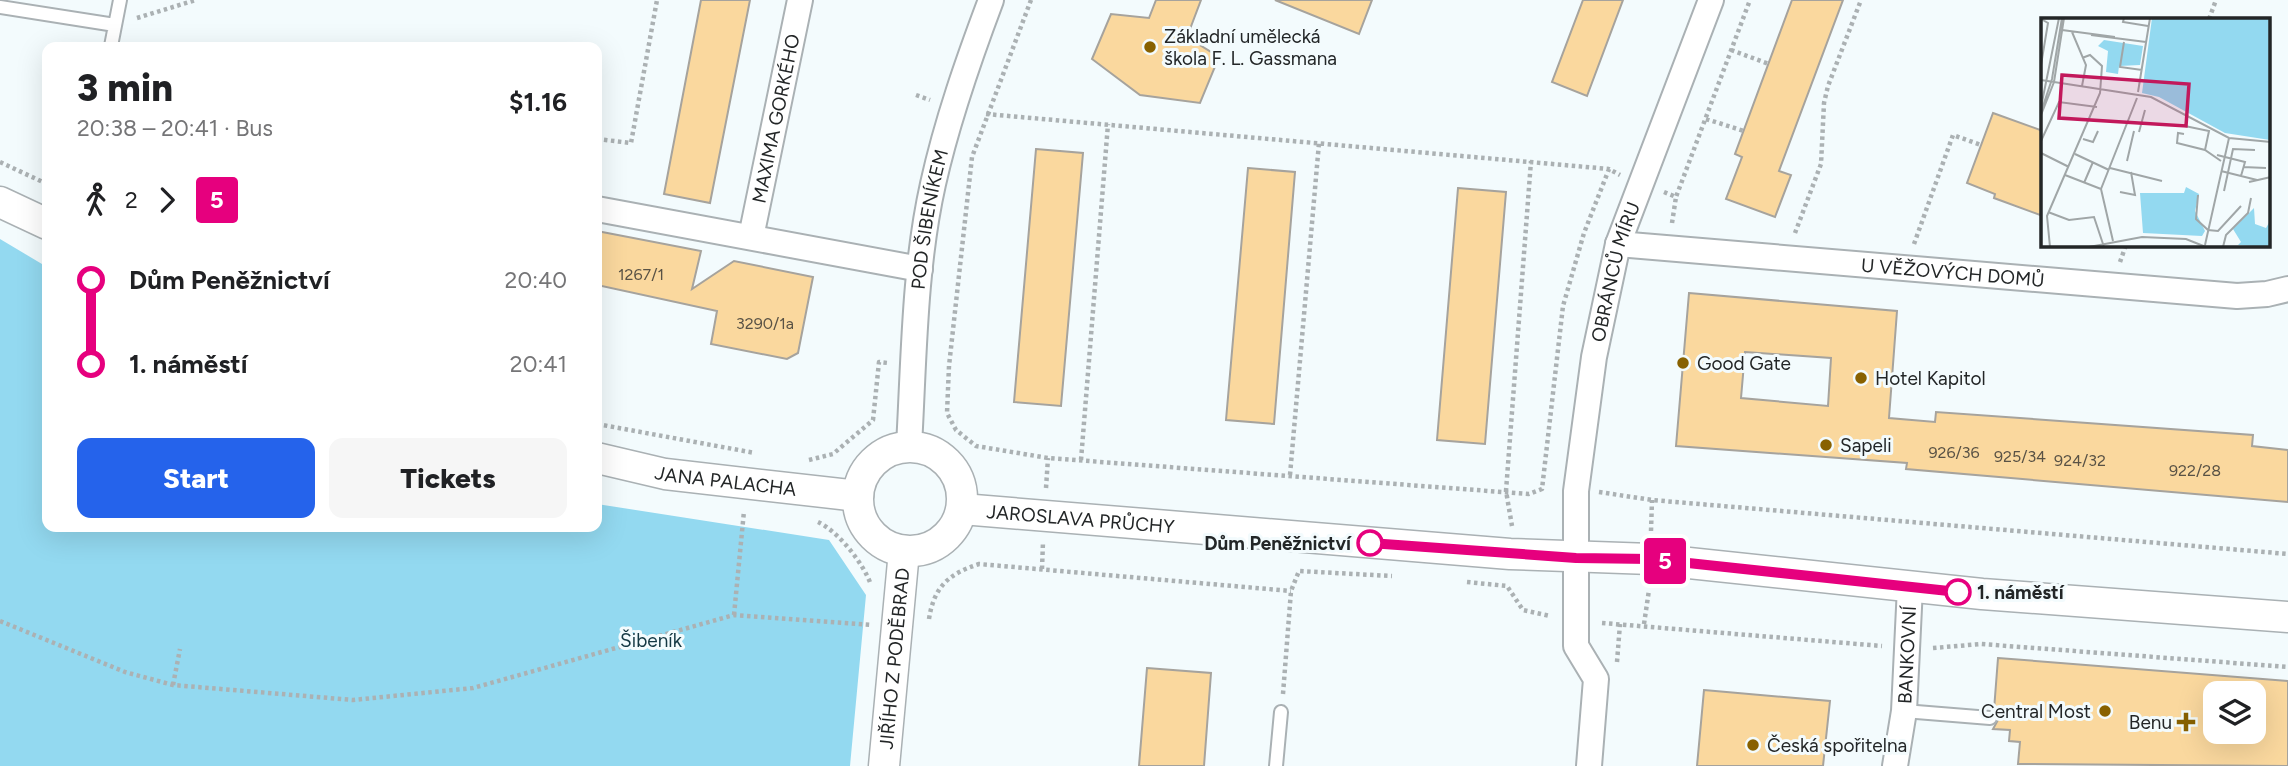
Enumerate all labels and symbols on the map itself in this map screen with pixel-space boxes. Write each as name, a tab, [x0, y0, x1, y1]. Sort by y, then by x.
inset map	[2041, 18, 2270, 247]
place label: Základní umělecká škola F. L. Gassmana	[1164, 25, 1337, 70]
street label: MAXIMA GORKÉHO	[747, 32, 804, 205]
marker: Základní umělecká škola F. L. Gassmana	[1142, 39, 1158, 55]
street label: POD ŠIBENÍKEM	[906, 147, 953, 290]
street label: OBRÁNCŮ MÍRU	[1586, 198, 1645, 344]
street label: U VĚŽOVÝCH DOMŮ	[1860, 253, 2045, 291]
house number: 1267/1	[618, 265, 664, 284]
house number: 3290/1a	[736, 314, 794, 333]
place label: Good Gate	[1697, 352, 1791, 375]
marker: Good Gate	[1675, 355, 1691, 371]
place label: Hotel Kapitol	[1875, 367, 1986, 390]
marker: Hotel Kapitol	[1853, 370, 1869, 386]
place label: Sapeli	[1840, 434, 1892, 457]
marker: Sapeli	[1818, 437, 1834, 453]
house number: 926/36	[1928, 443, 1980, 462]
house number: 925/34	[1994, 447, 2046, 466]
house number: 924/32	[2054, 451, 2106, 470]
street label: JANA PALACHA	[653, 461, 798, 500]
house number: 922/28	[2169, 461, 2221, 480]
street label: JAROSLAVA PRŮCHY	[986, 500, 1176, 538]
marker: Dům Peněžnictví	[1357, 530, 1383, 556]
place label: Dům Peněžnictví	[1204, 532, 1352, 555]
line badge: 5	[1642, 538, 1688, 584]
street label: JIŘÍHO Z PODĚBRAD	[874, 567, 914, 750]
marker: 1. náměstí	[1945, 579, 1971, 605]
place label: 1. náměstí	[1977, 581, 2065, 604]
street label: BANKOVNÍ	[1893, 604, 1921, 705]
park label: Šibeník	[620, 629, 683, 652]
place label: Central Most	[1981, 700, 2091, 723]
marker: Central Most	[2097, 703, 2113, 719]
place label: Benu	[2129, 711, 2172, 734]
marker: Benu	[2178, 714, 2194, 730]
place label: Česká spořitelna	[1767, 734, 1907, 757]
marker: Česká spořitelna	[1745, 737, 1761, 753]

